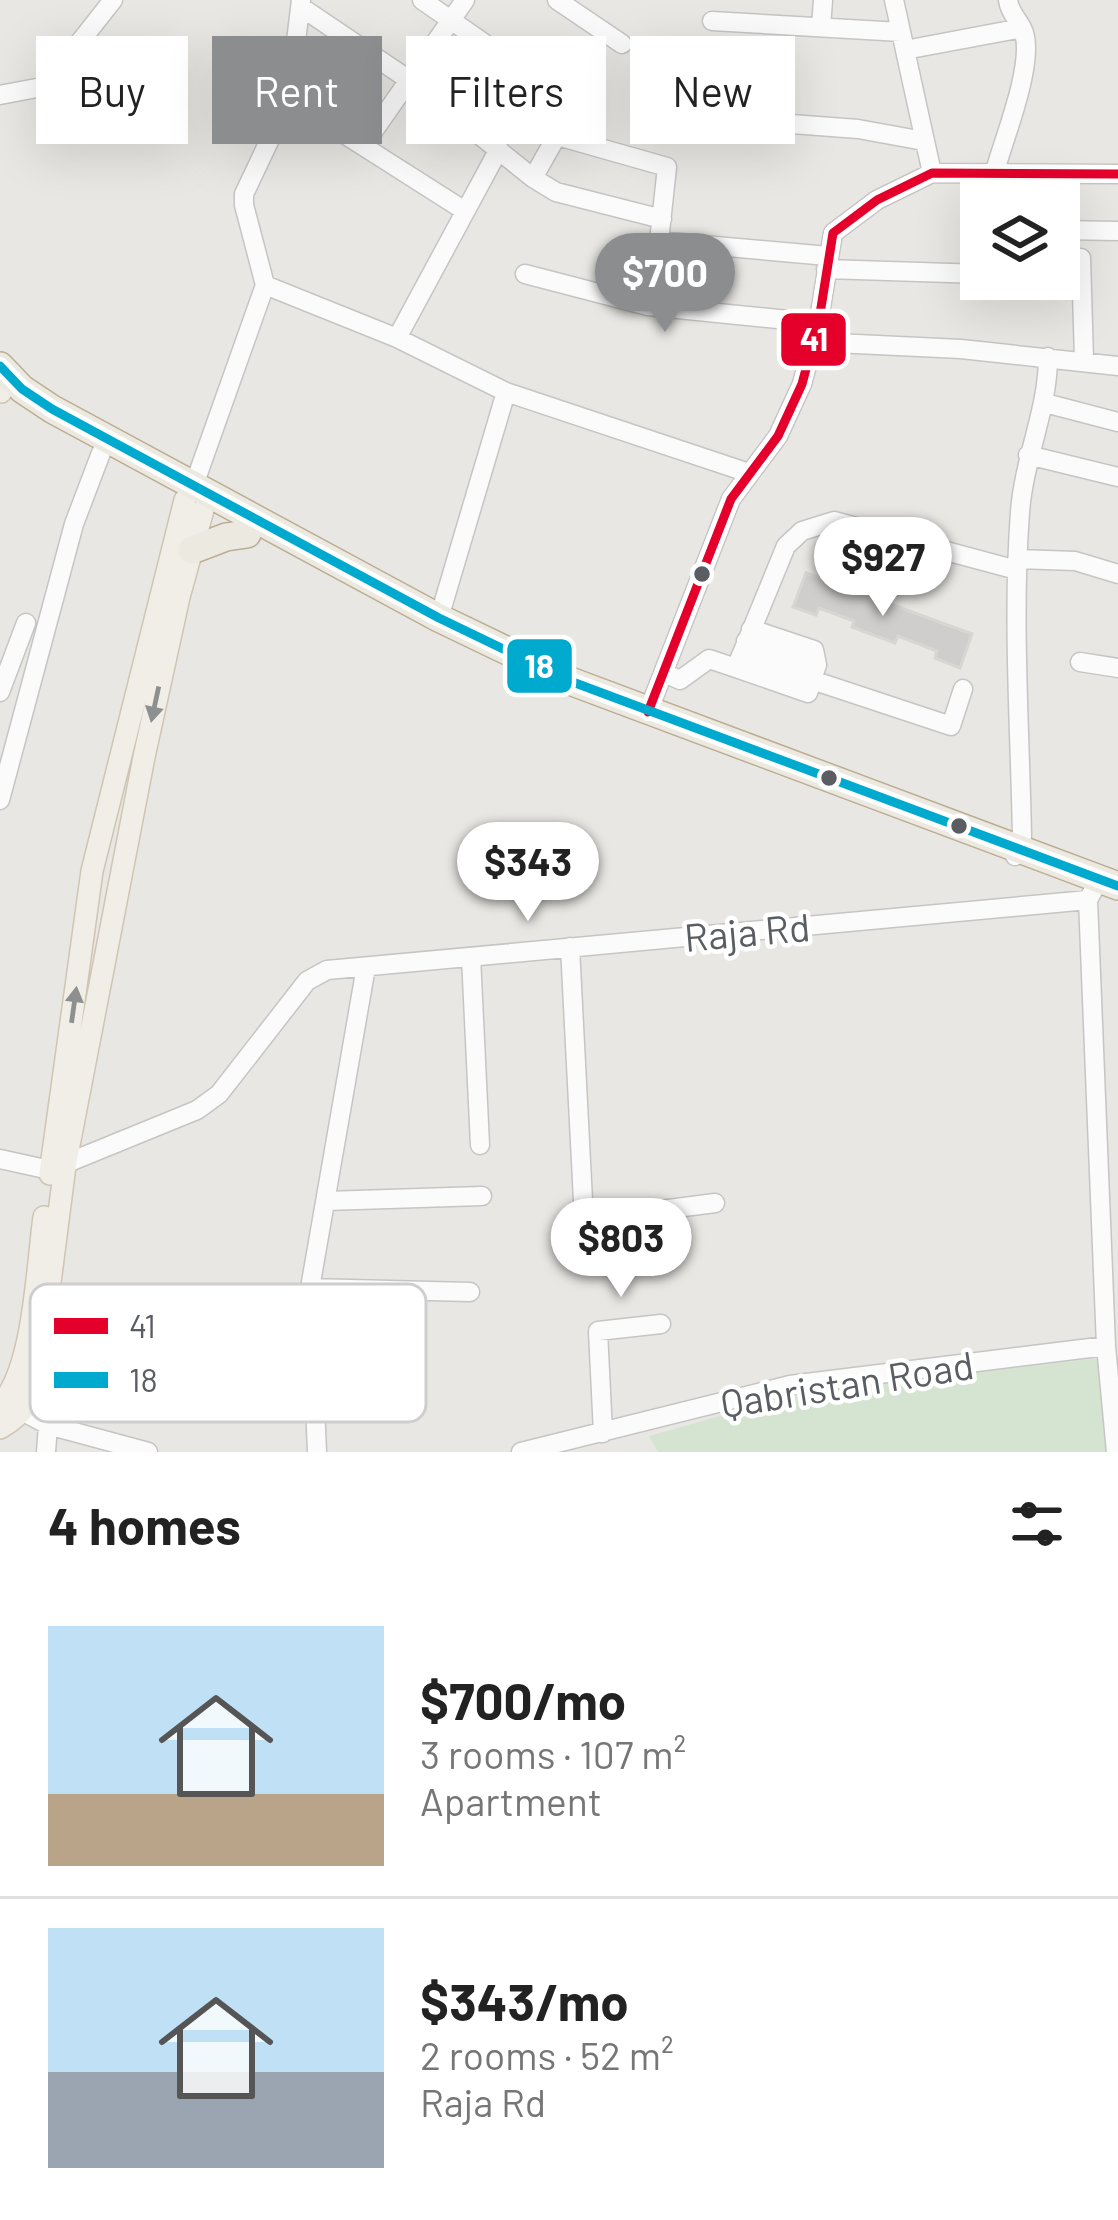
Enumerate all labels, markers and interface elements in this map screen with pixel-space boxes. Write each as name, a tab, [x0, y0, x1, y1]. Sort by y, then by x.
chip: Buy	[36, 36, 188, 144]
chip: Rent	[212, 36, 382, 144]
chip: Filters	[406, 36, 606, 144]
chip: New	[630, 36, 795, 144]
map controls	[960, 180, 1080, 300]
button: layers	[960, 180, 1080, 300]
pin: $700	[594, 233, 736, 335]
text: $700	[622, 248, 708, 295]
line badge: 41	[779, 311, 848, 368]
text: 41	[800, 318, 828, 358]
pin: $927	[812, 517, 954, 619]
text: $927	[841, 532, 925, 579]
unlabelled marker	[691, 563, 713, 585]
line badge: 18	[505, 637, 574, 695]
text: 18	[524, 645, 554, 685]
one-way arrow	[145, 686, 164, 724]
unlabelled marker	[818, 767, 840, 789]
unlabelled marker	[948, 815, 970, 837]
pin: $343	[457, 822, 599, 924]
text: $343	[484, 837, 572, 884]
street label: Raja Rd	[682, 902, 812, 960]
one-way arrow	[65, 986, 84, 1024]
pin: $803	[550, 1198, 692, 1300]
text: $803	[578, 1213, 664, 1260]
legend	[30, 1284, 426, 1422]
text: 41	[129, 1305, 156, 1345]
street label: Qabristan Road	[717, 1340, 977, 1426]
text: 18	[129, 1359, 158, 1399]
icon: filters	[1004, 1491, 1070, 1557]
text: 4 homes	[48, 1494, 241, 1555]
text: $700/mo	[420, 1669, 626, 1730]
icon: home	[144, 1674, 288, 1818]
text: 3 rooms · 107 m²	[420, 1730, 686, 1777]
text: Apartment	[420, 1777, 602, 1824]
text: $343/mo	[420, 1970, 629, 2031]
icon: home	[144, 1976, 288, 2120]
text: 2 rooms · 52 m²	[420, 2031, 674, 2078]
text: Raja Rd	[420, 2078, 546, 2125]

